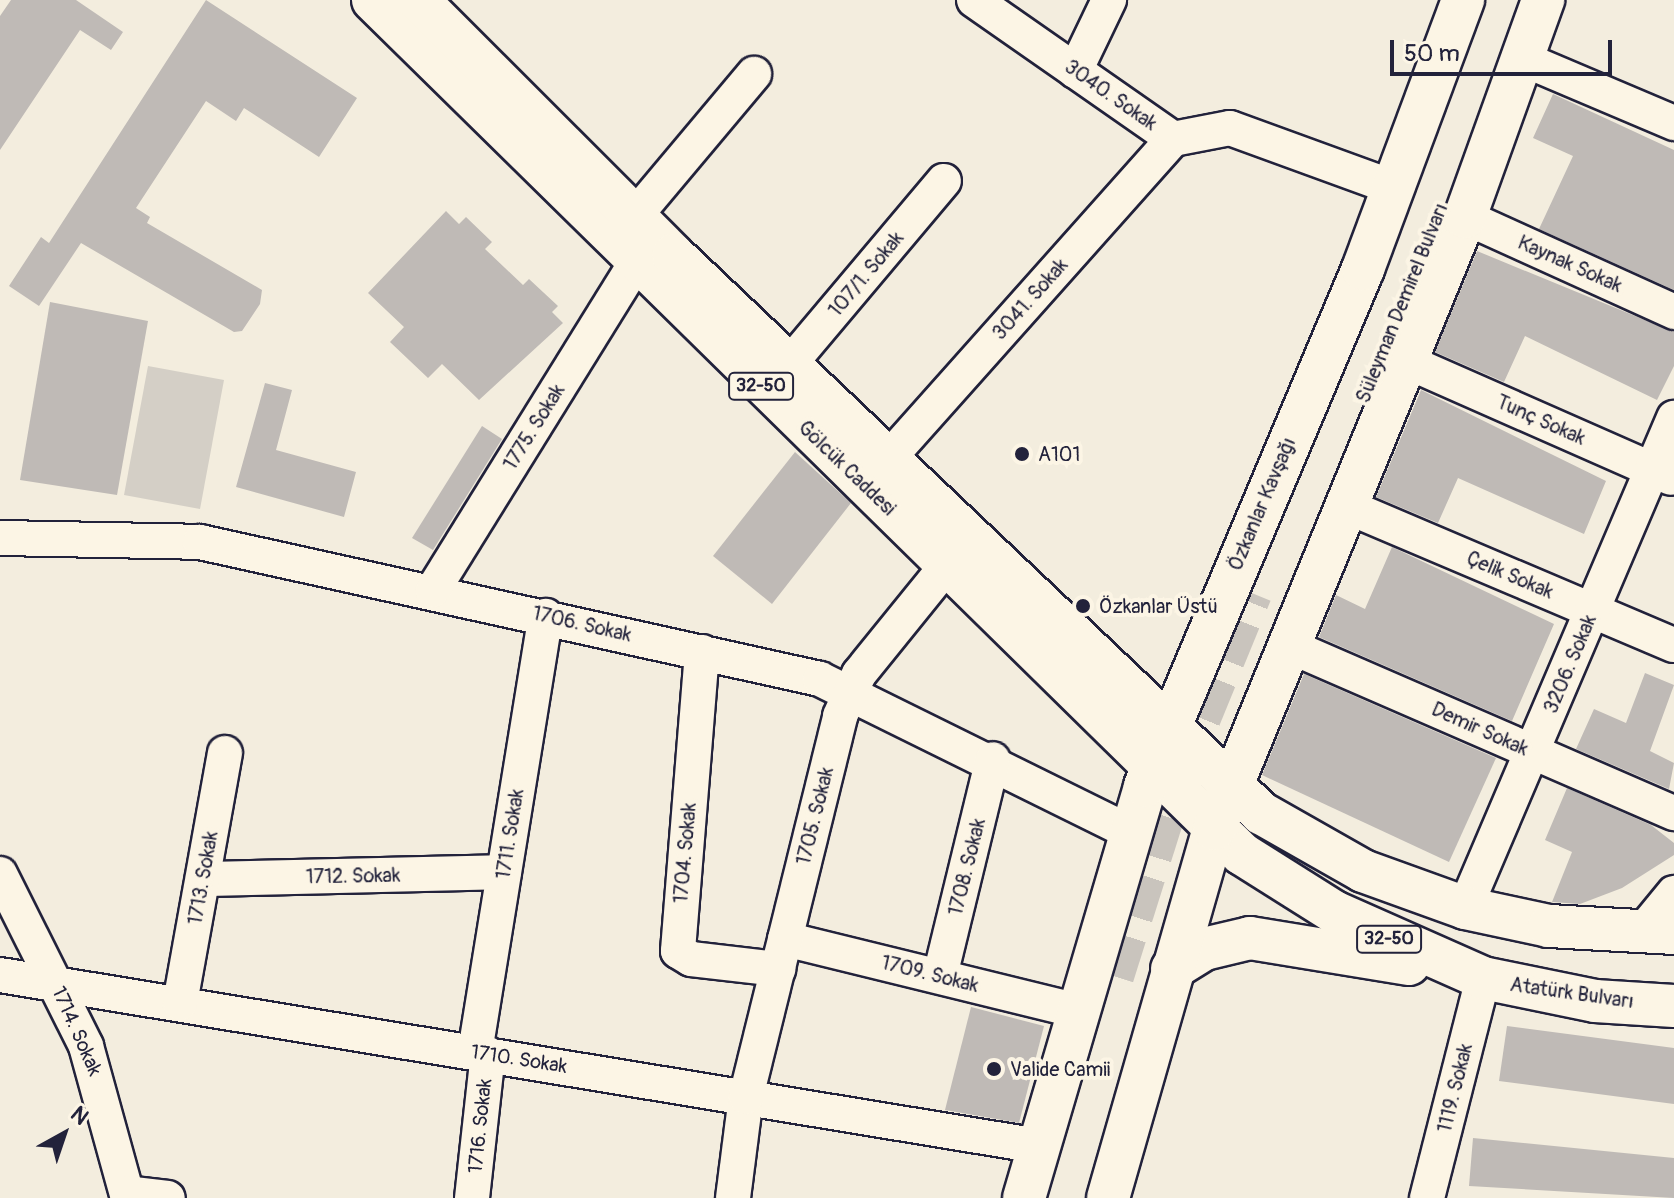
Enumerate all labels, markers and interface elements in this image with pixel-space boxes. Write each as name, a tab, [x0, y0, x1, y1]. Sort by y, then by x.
scale bar	[1394, 24, 1616, 74]
text: 50 m	[1404, 39, 1460, 68]
street label: 3040. Sokak	[1060, 54, 1162, 136]
street label: Süleyman Demirel Bulvarı	[1351, 200, 1453, 406]
street label: 107/1. Sokak	[823, 226, 909, 322]
street label: Kaynak Sokak	[1514, 230, 1626, 298]
street label: 3041. Sokak	[987, 253, 1073, 345]
road number: 32-50	[727, 372, 795, 400]
street label: 1775. Sokak	[498, 380, 570, 474]
street label: Tunç Sokak	[1493, 390, 1589, 450]
street label: Gölcük Caddesi	[793, 416, 901, 520]
street label: Özkanlar Kavşağı	[1223, 434, 1301, 574]
place label: A101	[1038, 442, 1080, 466]
marker: A101	[1013, 445, 1031, 463]
street label: Çelik Sokak	[1463, 546, 1557, 604]
place label: Özkanlar Üstü	[1099, 594, 1218, 618]
marker: Özkanlar Üstü	[1074, 597, 1092, 615]
street label: 1706. Sokak	[530, 601, 634, 647]
street label: 3206. Sokak	[1538, 611, 1602, 717]
street label: Demir Sokak	[1428, 697, 1532, 761]
street label: 1705. Sokak	[791, 765, 839, 867]
street label: 1711. Sokak	[491, 787, 529, 881]
street label: 1704. Sokak	[669, 802, 701, 904]
street label: 1708. Sokak	[943, 816, 991, 918]
street label: 1713. Sokak	[183, 829, 223, 927]
street label: 1712. Sokak	[306, 863, 400, 889]
road number: 32-50	[1355, 925, 1423, 953]
street label: 1709. Sokak	[879, 950, 981, 998]
street label: Atatürk Bulvarı	[1508, 972, 1636, 1014]
street label: 1714. Sokak	[47, 983, 107, 1079]
street label: 1710. Sokak	[469, 1040, 569, 1078]
street label: 1119. Sokak	[1432, 1041, 1478, 1135]
place label: Valide Camii	[1010, 1057, 1110, 1081]
marker: Valide Camii	[985, 1060, 1003, 1078]
street label: 1716. Sokak	[463, 1078, 497, 1174]
north arrow	[24, 1094, 104, 1174]
text: N	[65, 1100, 94, 1131]

